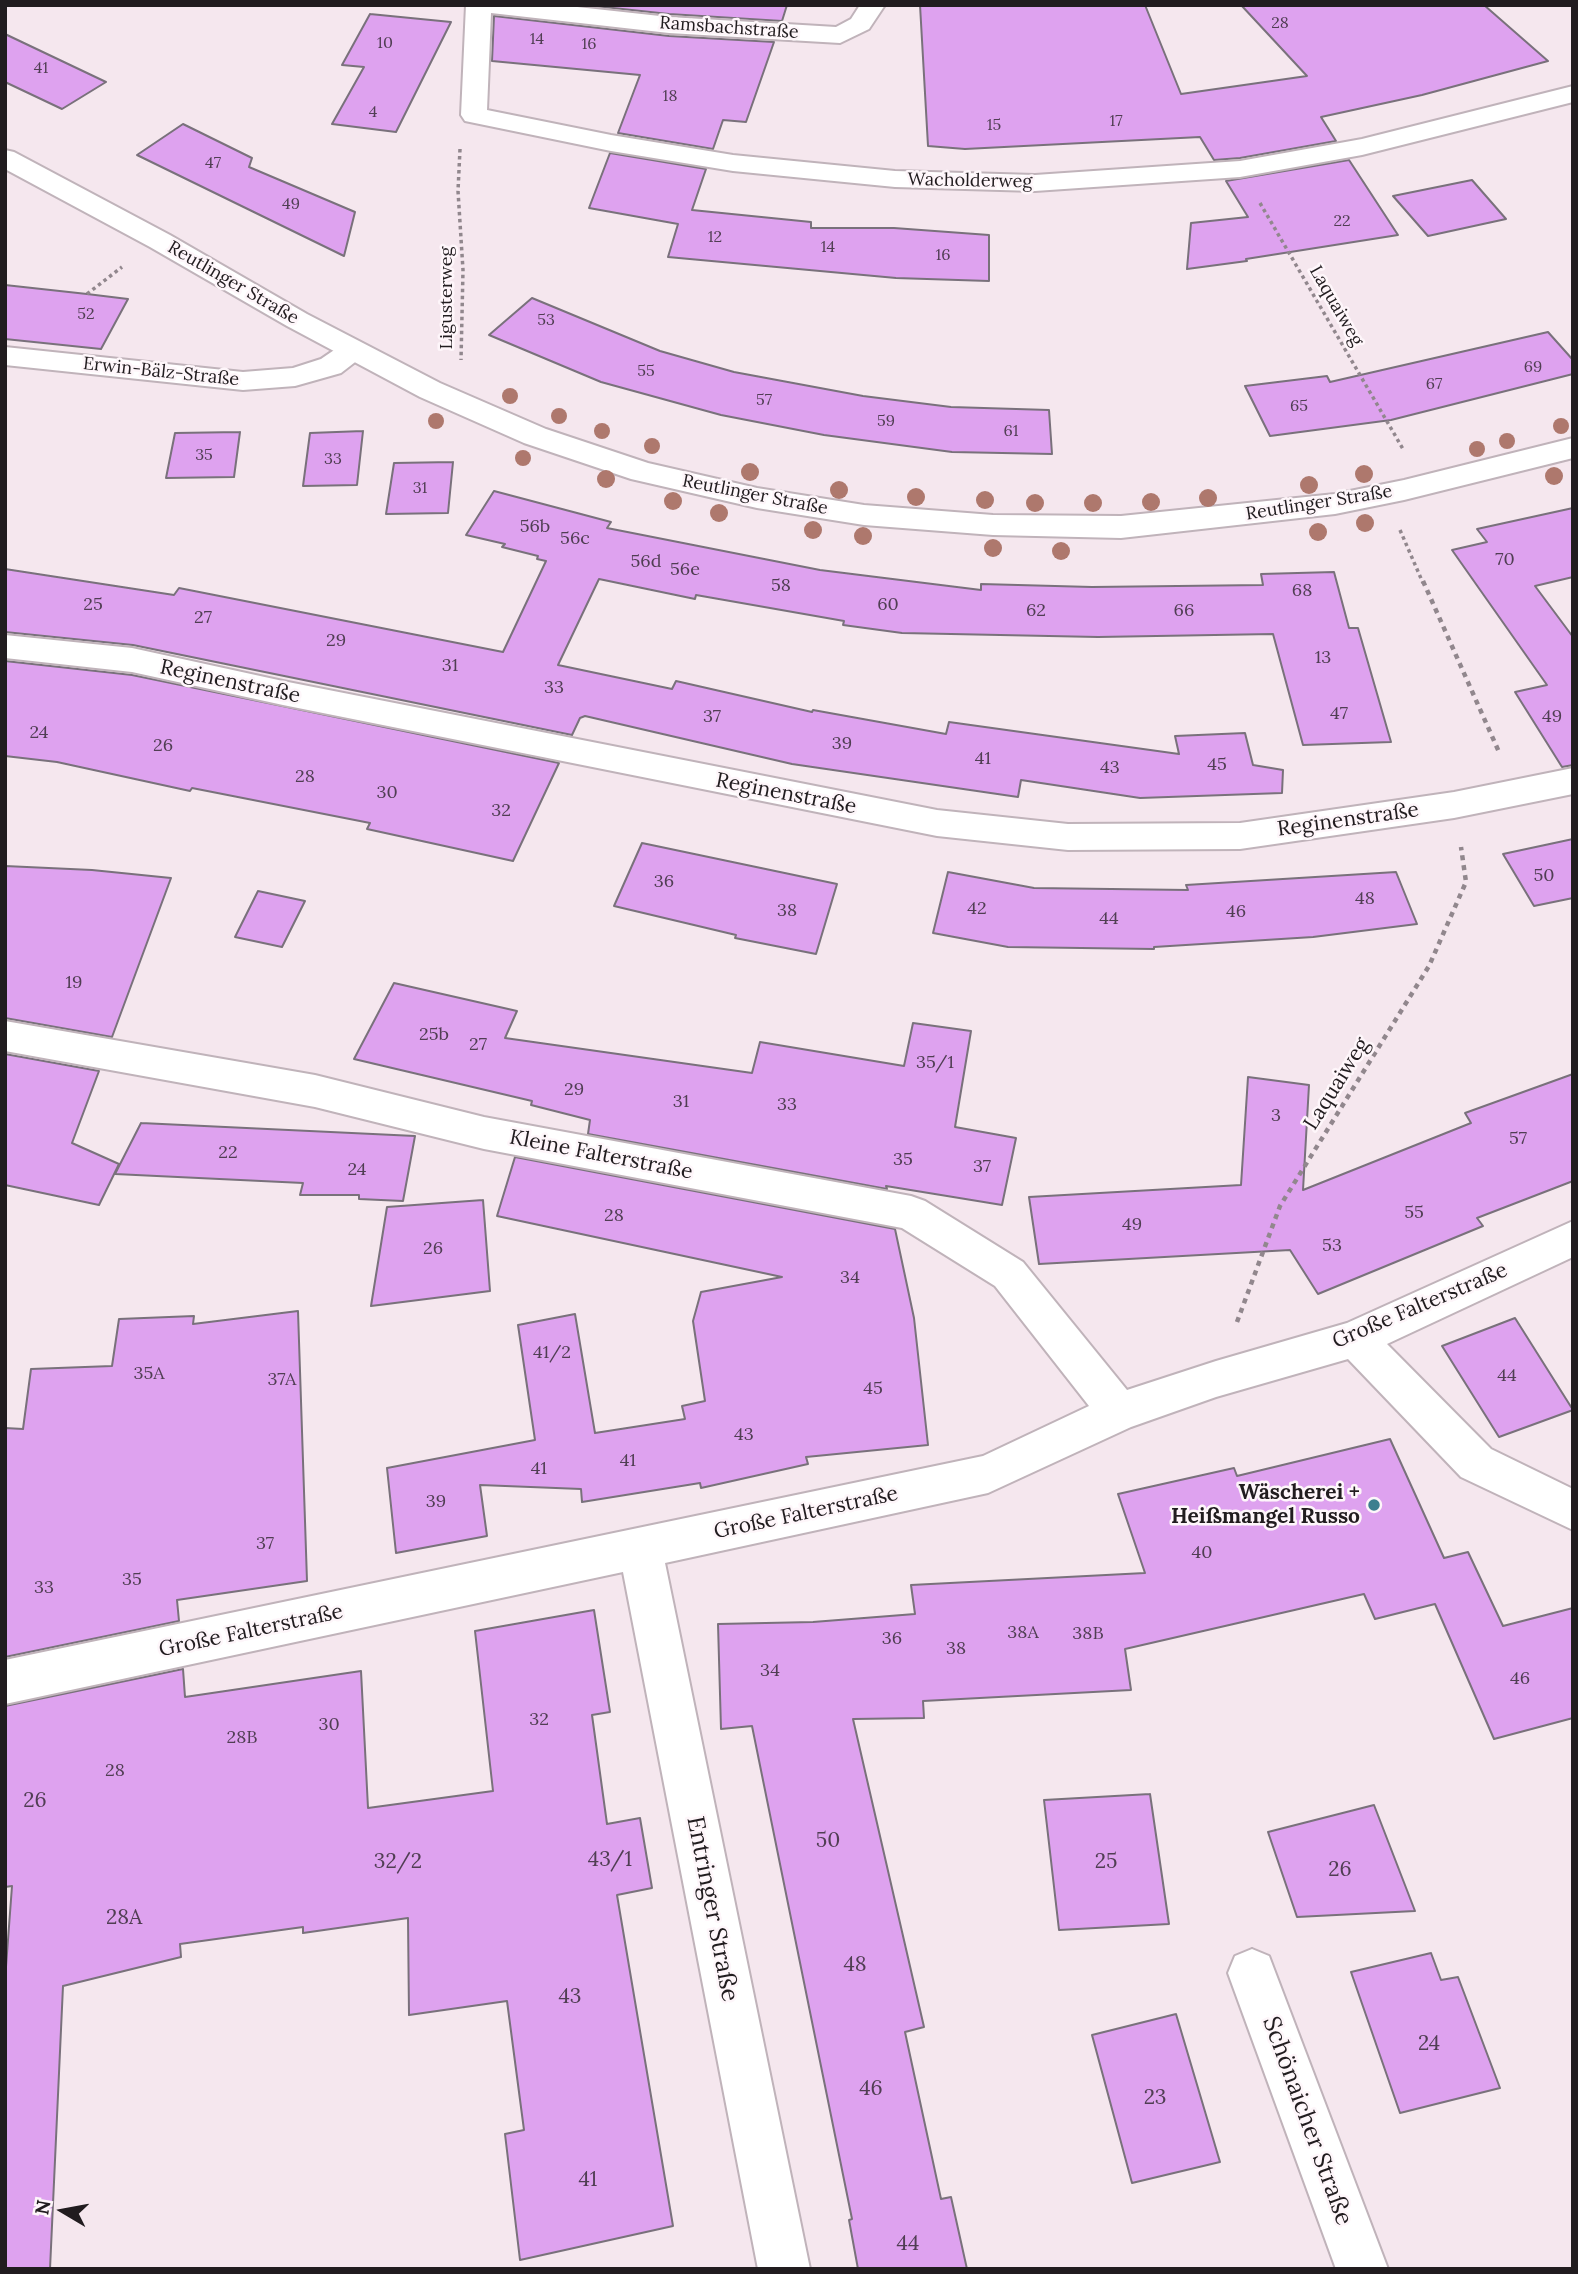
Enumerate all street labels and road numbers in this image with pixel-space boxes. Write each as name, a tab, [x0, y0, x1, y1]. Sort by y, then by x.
street label: Ramsbachstraße	[659, 12, 799, 44]
street label: Wacholderweg	[908, 169, 1032, 193]
street label: Reutlinger Straße	[164, 237, 302, 329]
street label: Ligusterweg	[436, 246, 458, 350]
street label: Laquaiweg	[1304, 262, 1368, 350]
street label: Erwin-Bälz-Straße	[82, 353, 240, 391]
street label: Reutlinger Straße	[680, 470, 830, 520]
street label: Reutlinger Straße	[1244, 481, 1394, 525]
street label: Reginenstraße	[158, 655, 302, 709]
street label: Reginenstraße	[714, 768, 858, 820]
street label: Reginenstraße	[1276, 798, 1420, 842]
street label: Laquaiweg	[1299, 1033, 1375, 1135]
street label: Kleine Falterstraße	[507, 1125, 695, 1185]
street label: Große Falterstraße	[1329, 1258, 1511, 1354]
street label: Große Falterstraße	[712, 1481, 900, 1545]
street label: Große Falterstraße	[157, 1599, 345, 1663]
street label: Entringer Straße	[680, 1814, 744, 2004]
street label: Schönaicher Straße	[1256, 2013, 1358, 2229]

